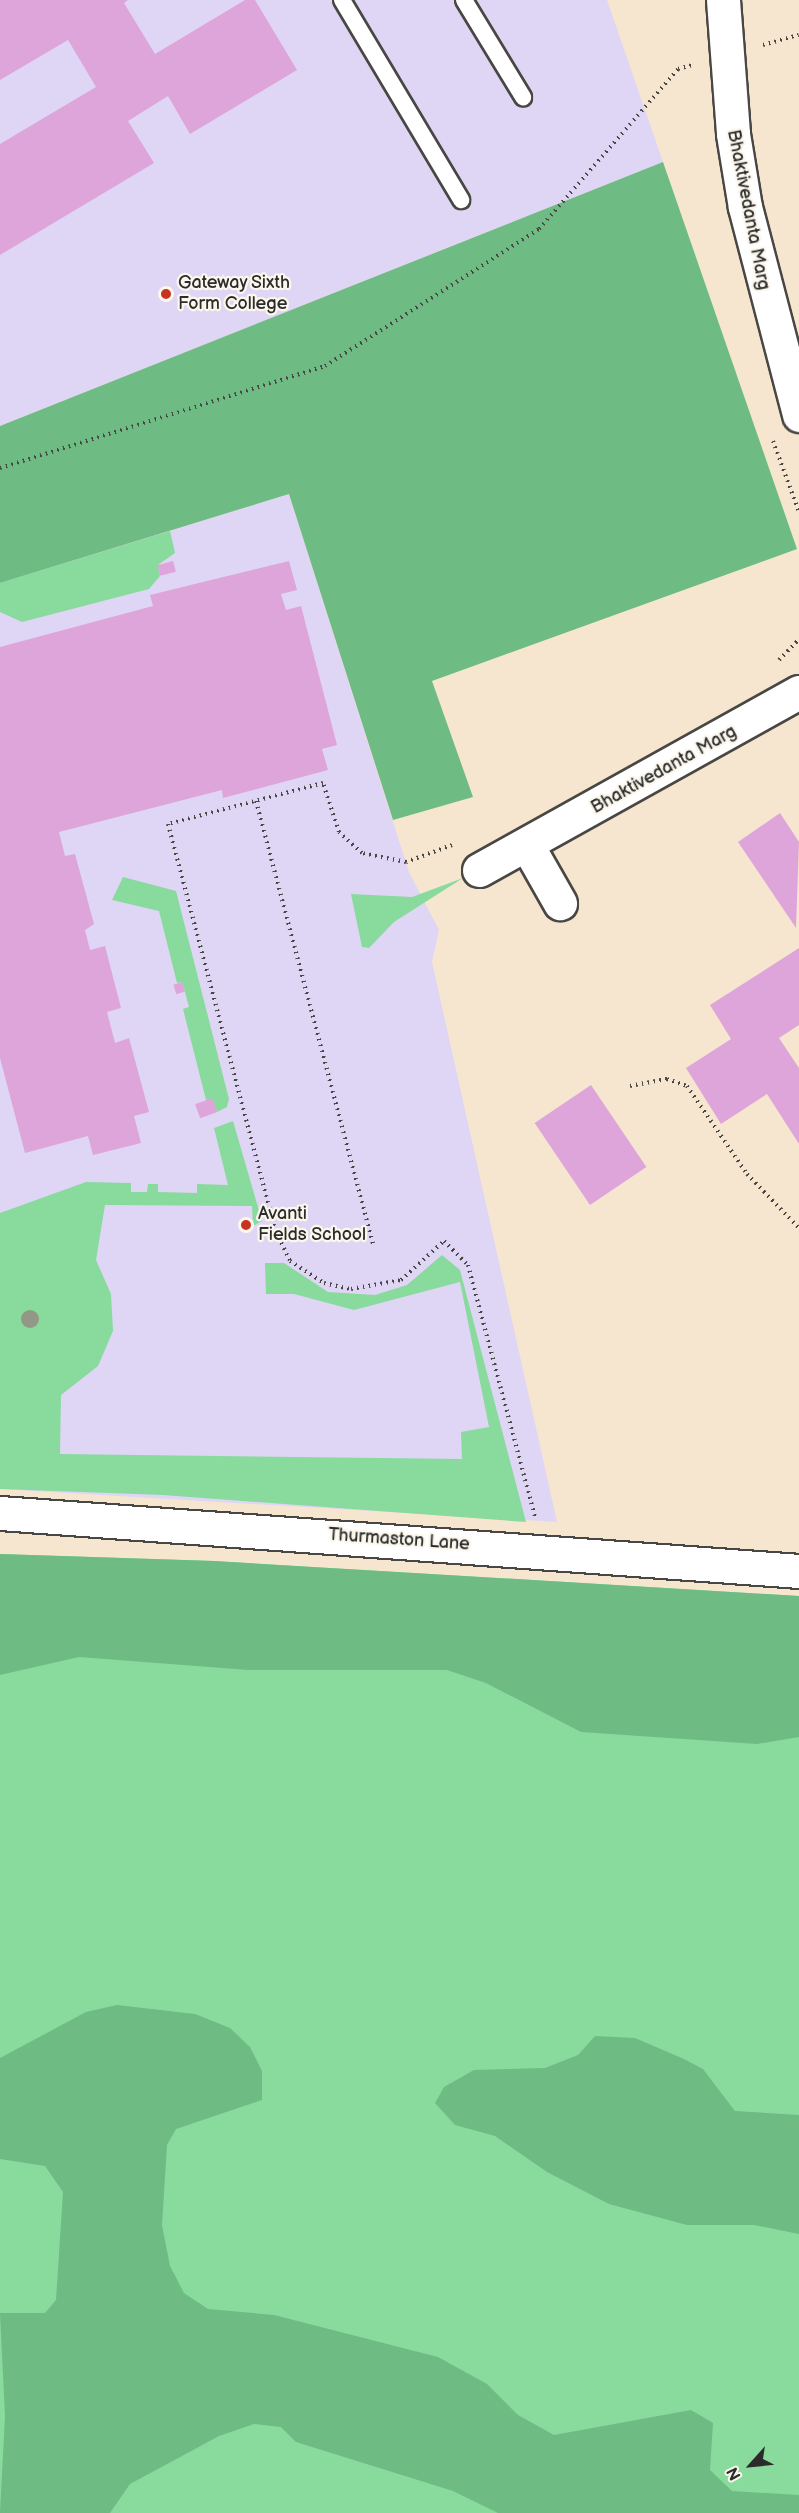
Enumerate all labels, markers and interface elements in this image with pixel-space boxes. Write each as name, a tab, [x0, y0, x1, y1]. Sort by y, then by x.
street label: Bhaktivedanta Marg	[722, 128, 774, 292]
place label: Gateway Sixth Form College	[178, 273, 291, 316]
marker: Gateway Sixth Form College	[159, 287, 173, 301]
street label: Bhaktivedanta Marg	[587, 721, 741, 819]
place label: Avanti Fields School	[258, 1204, 366, 1246]
marker: Avanti Fields School	[239, 1218, 253, 1232]
street label: Thurmaston Lane	[328, 1524, 470, 1556]
north arrow	[721, 2435, 781, 2495]
text: N	[723, 2464, 746, 2483]

